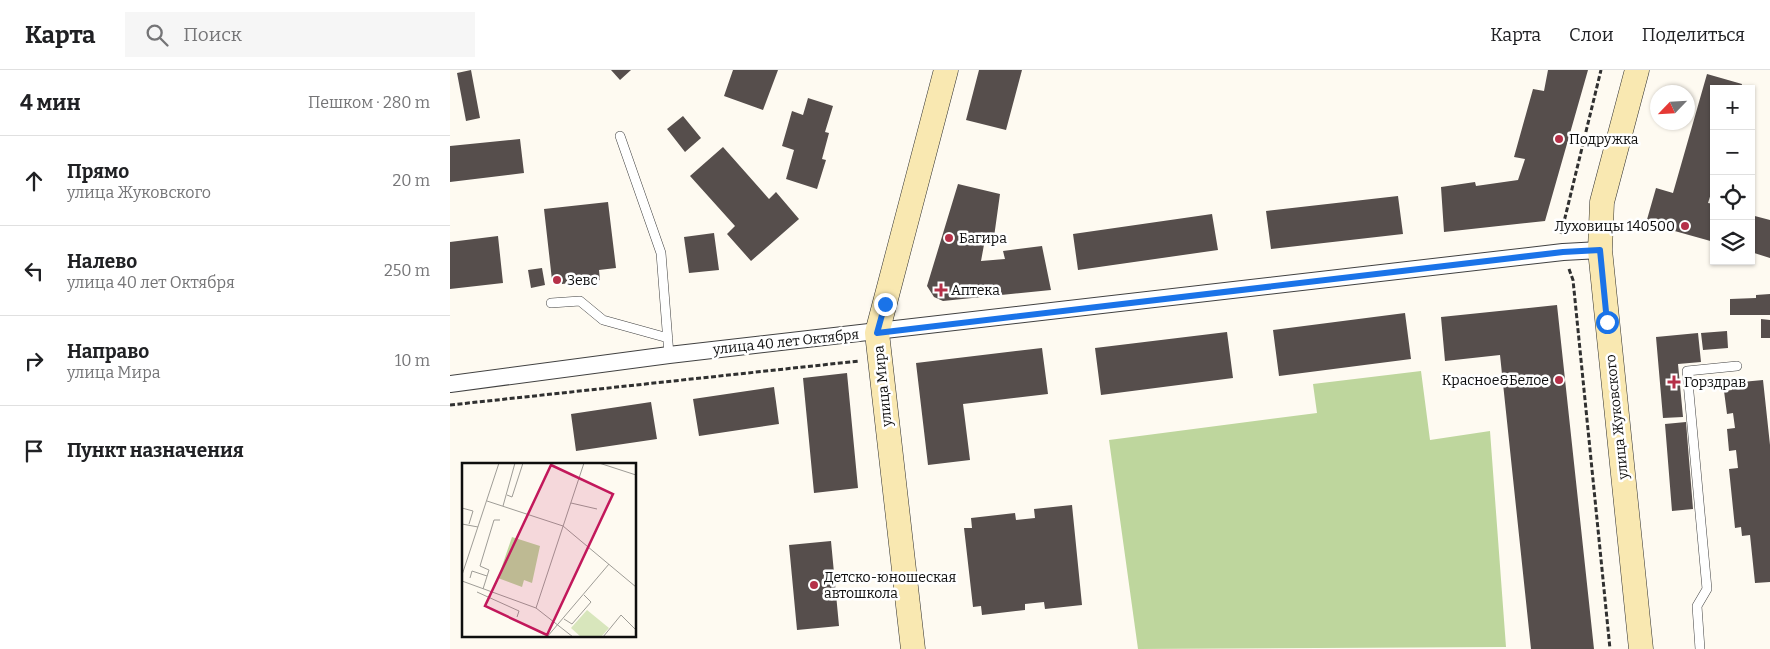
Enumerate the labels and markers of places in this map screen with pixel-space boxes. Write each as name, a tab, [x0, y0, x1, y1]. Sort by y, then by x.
place label: Подружка	[1569, 131, 1639, 148]
marker: Подружка	[1553, 133, 1565, 145]
place label: Луховицы 140500	[1554, 218, 1675, 235]
marker: Луховицы 140500	[1679, 220, 1691, 232]
place label: Багира	[959, 230, 1007, 247]
marker: Багира	[943, 232, 955, 244]
place label: Зевс	[567, 272, 598, 289]
marker: Зевс	[551, 274, 563, 286]
place label: Аптека	[951, 282, 1000, 299]
marker: Аптека	[935, 284, 947, 296]
place label: Красное&Белое	[1442, 372, 1549, 389]
marker: Красное&Белое	[1553, 374, 1565, 386]
place label: Горздрав	[1684, 374, 1746, 391]
marker: Горздрав	[1668, 376, 1680, 388]
place label: Детско-юношеская автошкола	[824, 569, 957, 602]
marker: Детско-юношеская автошкола	[808, 579, 820, 591]

